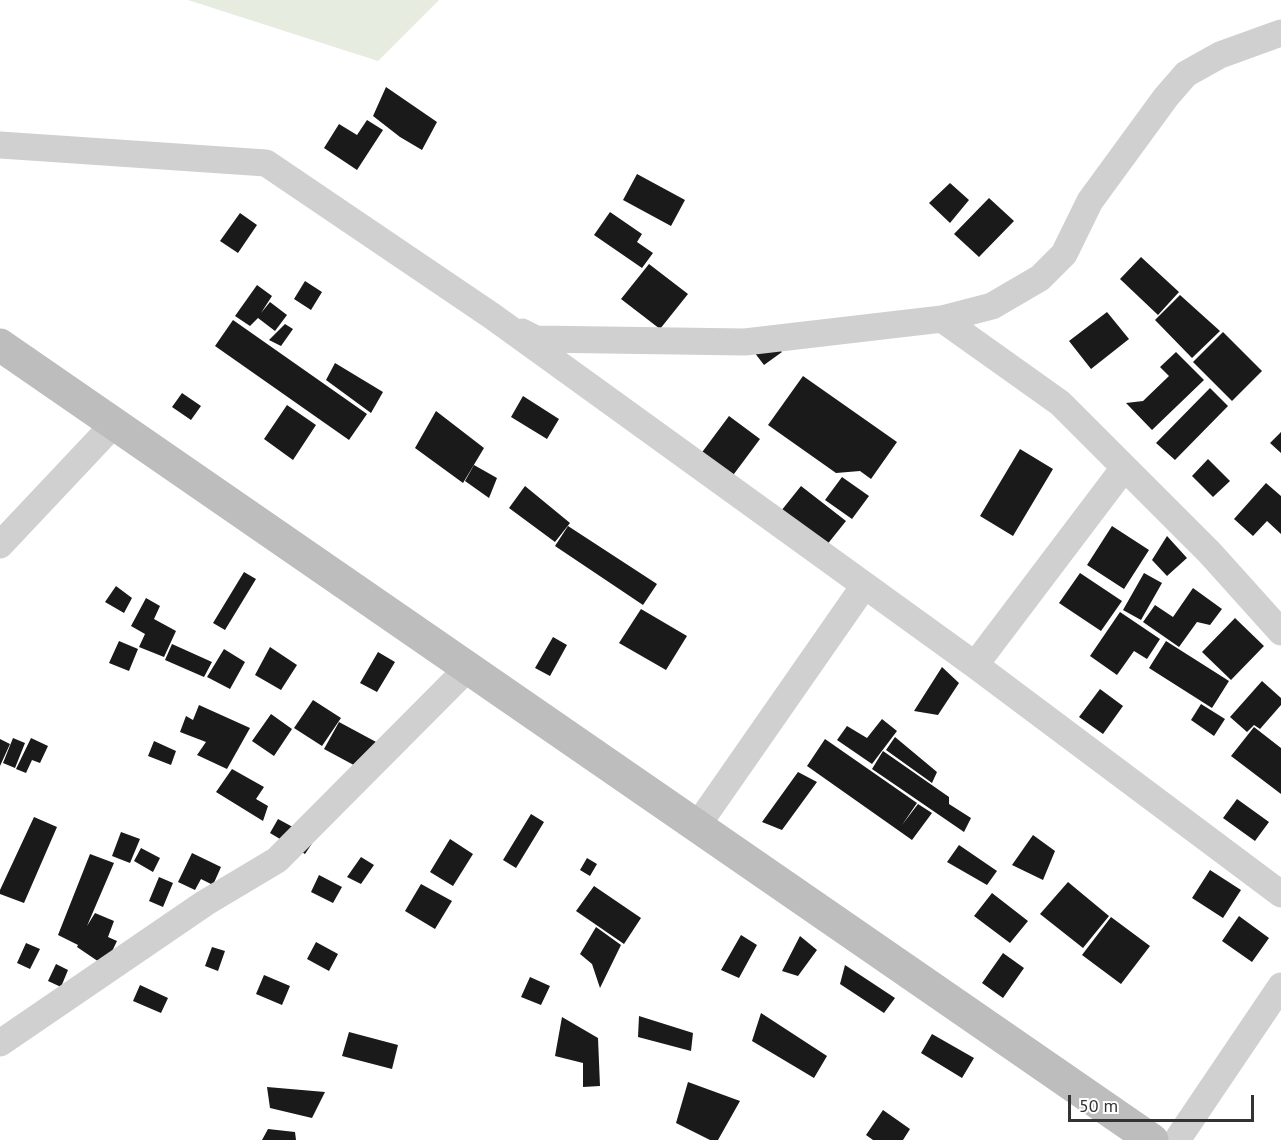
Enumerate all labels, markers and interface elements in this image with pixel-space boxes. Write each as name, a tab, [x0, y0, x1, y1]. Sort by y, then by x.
scale bar	[1071, 1083, 1257, 1121]
text: 50 m	[1079, 1094, 1118, 1117]

